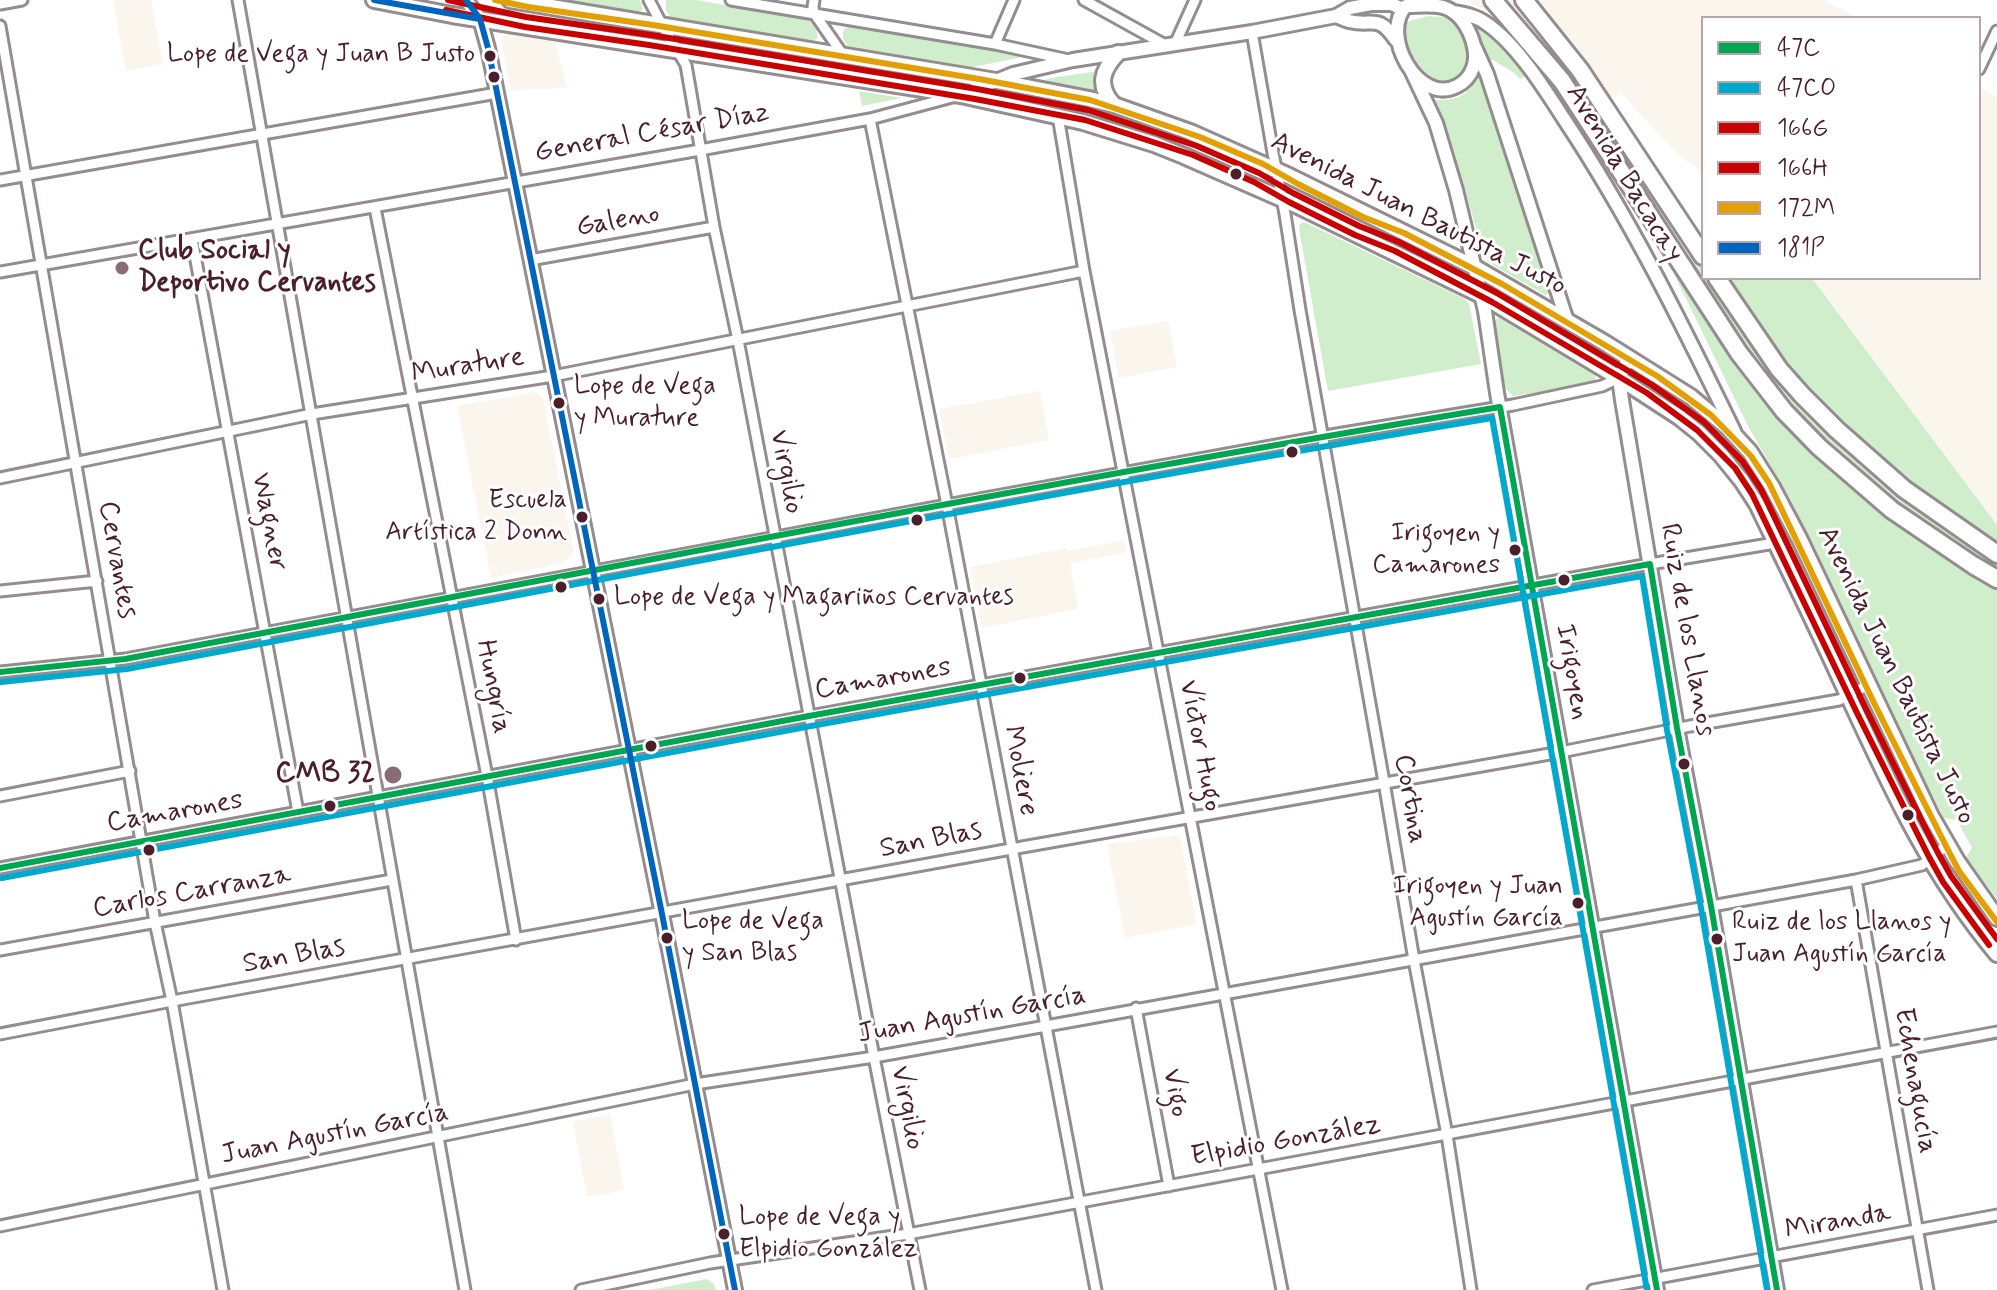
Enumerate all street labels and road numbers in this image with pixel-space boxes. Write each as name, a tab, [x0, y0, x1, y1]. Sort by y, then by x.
street label: Avenida Bacacay	[1557, 79, 1689, 269]
street label: General César Díaz	[532, 97, 772, 171]
street label: Avenida Juan Bautista Justo	[1265, 126, 1571, 304]
street label: Galeno	[574, 198, 662, 246]
street label: Murature	[409, 341, 527, 393]
street label: Virgilio	[760, 427, 810, 517]
street label: Wagner	[242, 470, 294, 574]
street label: Cervantes	[89, 499, 143, 621]
street label: Ruiz de los Llanos	[1651, 521, 1721, 739]
street label: Avenida Juan Bautista Justo	[1808, 522, 1982, 830]
street label: Irigoyen	[1546, 622, 1596, 722]
street label: Hungría	[466, 637, 518, 737]
street label: Camarones	[812, 652, 954, 708]
street label: Víctor Hugo	[1170, 677, 1228, 815]
street label: Moliere	[994, 723, 1044, 819]
street label: Cortina	[1385, 752, 1433, 846]
street label: Camarones	[104, 785, 246, 841]
street label: San Blas	[877, 815, 985, 867]
street label: Carlos Carranza	[90, 859, 294, 927]
street label: San Blas	[240, 931, 348, 983]
street label: Juan Agustín García	[855, 979, 1089, 1053]
street label: Echenagucía	[1885, 1006, 1943, 1156]
street label: Virgilio	[881, 1063, 931, 1153]
street label: Vigo	[1153, 1066, 1195, 1120]
street label: Juan Agustín García	[218, 1096, 452, 1174]
street label: Elpidio González	[1188, 1109, 1384, 1175]
street label: Miranda	[1783, 1197, 1893, 1249]

